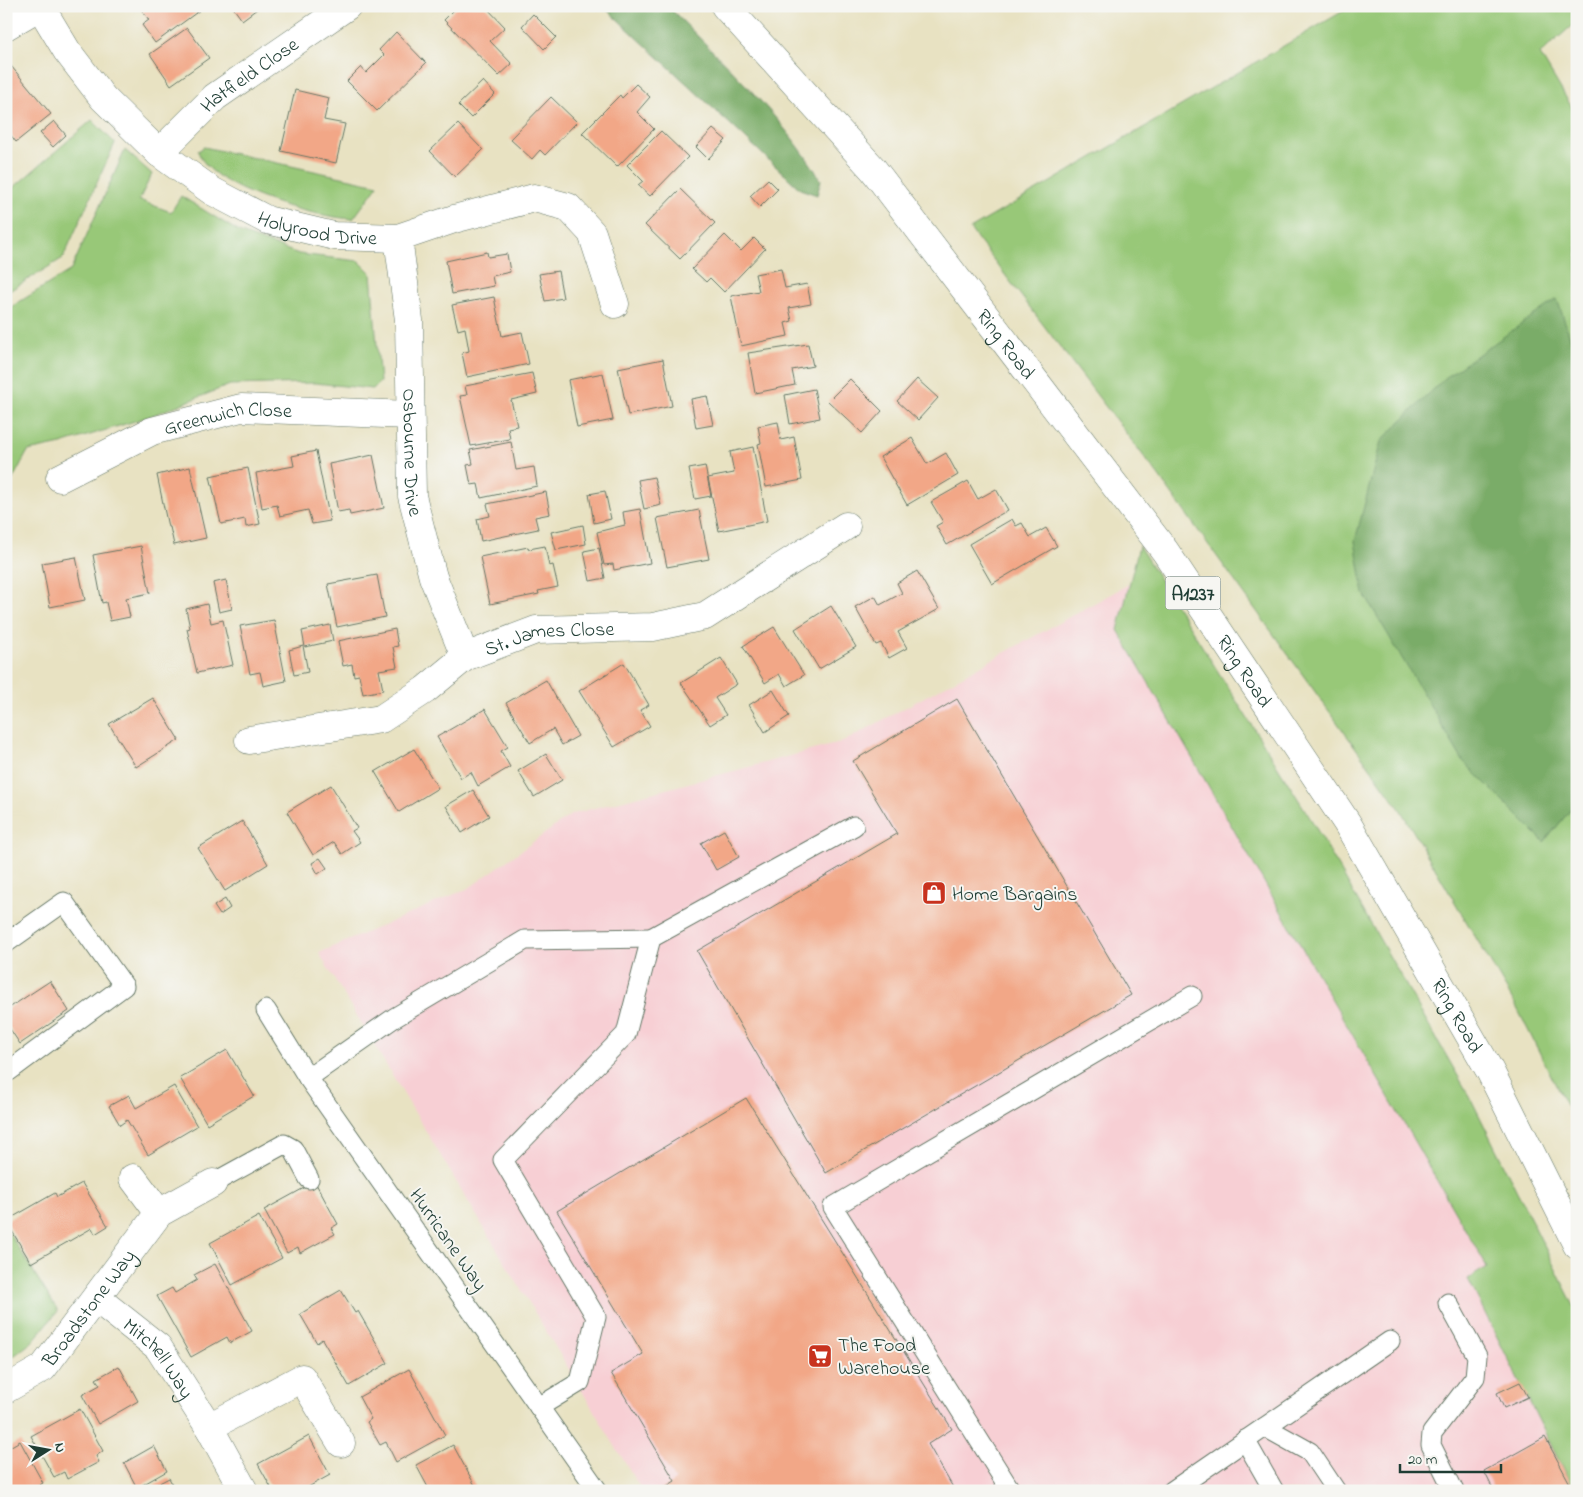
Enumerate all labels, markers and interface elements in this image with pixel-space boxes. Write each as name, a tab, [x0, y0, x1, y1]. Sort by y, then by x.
street label: Hatfield Close	[195, 31, 305, 121]
street label: Holyrood Drive	[251, 205, 377, 254]
street label: Ring Road	[968, 304, 1041, 387]
street label: Osbourne Drive	[393, 388, 429, 520]
street label: Greenwich Close	[161, 396, 293, 444]
road number: A1237	[1166, 576, 1220, 610]
street label: St. James Close	[481, 616, 615, 665]
street label: Ring Road	[1208, 630, 1278, 714]
shop icon: Home Bargains	[921, 880, 947, 906]
place label: Home Bargains	[952, 881, 1077, 911]
street label: Ring Road	[1423, 974, 1489, 1059]
street label: Hurricane Way	[401, 1183, 493, 1298]
street label: Broadstone Way	[36, 1244, 144, 1375]
street label: Mitchell Way	[116, 1312, 200, 1405]
place label: The Food Warehouse	[838, 1332, 930, 1384]
supermarket icon: The Food Warehouse	[807, 1343, 833, 1369]
north arrow	[22, 1424, 72, 1474]
text: N	[48, 1441, 70, 1454]
scale bar	[1400, 1442, 1502, 1474]
text: 20 m	[1408, 1449, 1438, 1471]

